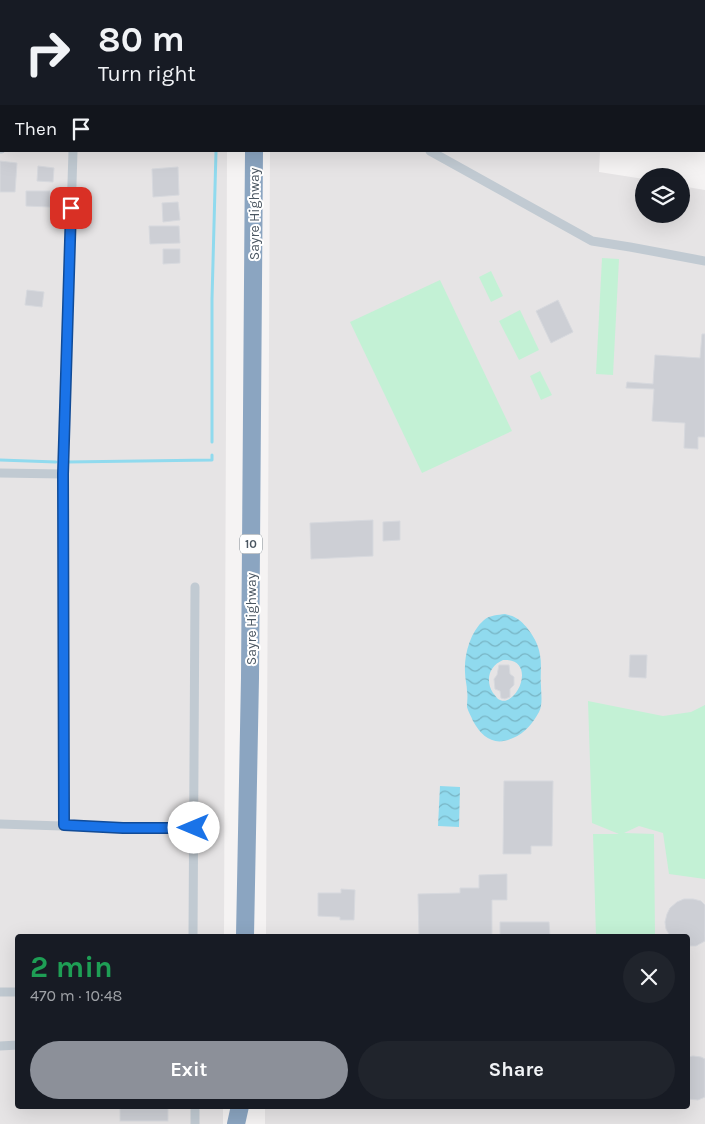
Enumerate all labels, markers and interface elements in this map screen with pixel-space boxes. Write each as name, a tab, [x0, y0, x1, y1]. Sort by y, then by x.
text: 80 m	[98, 19, 185, 60]
icon: right	[15, 20, 80, 85]
text: Turn right	[98, 61, 196, 87]
icon: arrive	[67, 115, 95, 143]
text: Then	[15, 118, 57, 140]
street label: Sayre Highway	[246, 167, 263, 260]
map controls	[635, 168, 690, 223]
button: layers	[635, 168, 690, 223]
pin	[50, 187, 92, 229]
icon: arrive	[57, 194, 85, 222]
road number: 10	[240, 534, 262, 554]
street label: Sayre Highway	[243, 572, 260, 665]
position arrow	[167, 801, 219, 853]
text: 2 min	[30, 949, 113, 985]
button: close	[623, 951, 675, 1003]
text: 470 m · 10:48	[30, 986, 122, 1005]
button: Exit	[30, 1041, 348, 1099]
button: Share	[358, 1041, 675, 1099]

